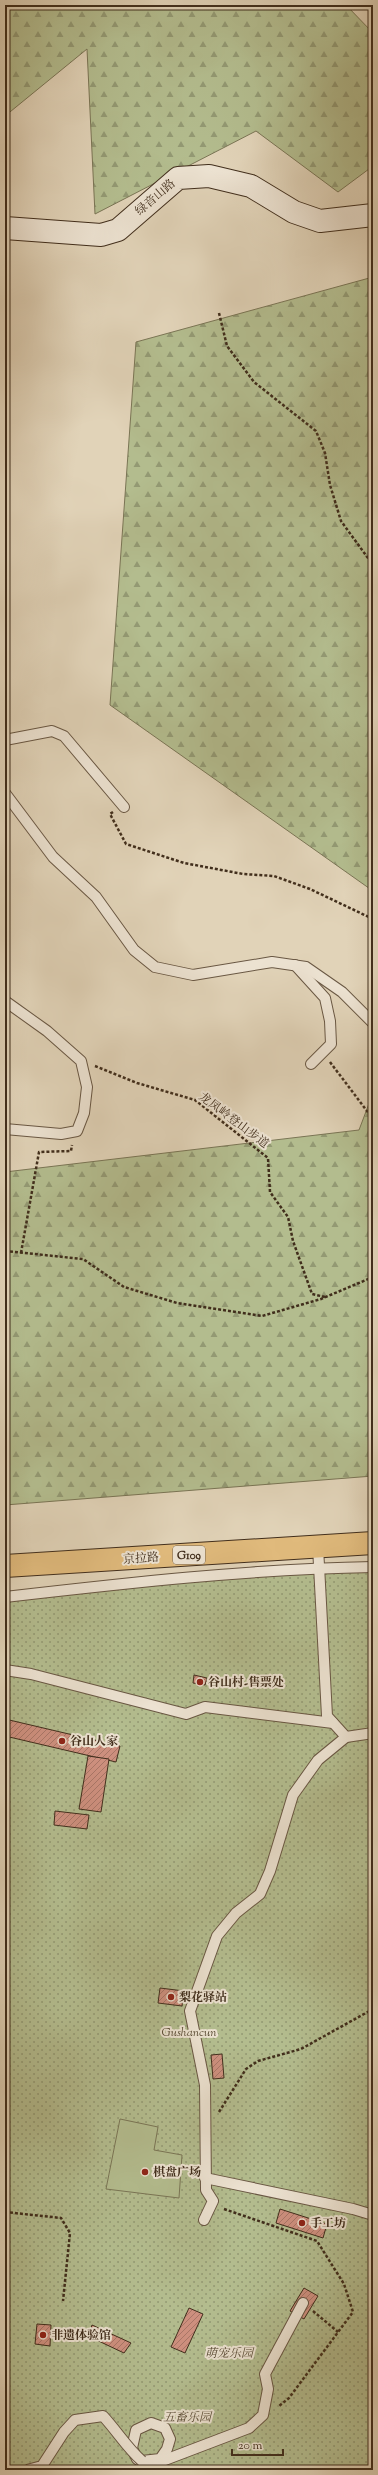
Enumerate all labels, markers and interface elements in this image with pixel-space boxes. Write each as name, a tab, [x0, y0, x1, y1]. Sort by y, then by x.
street label: 绿音山路	[132, 175, 180, 220]
street label: 龙凤岭登山步道	[194, 1088, 272, 1153]
road number: G109	[173, 1546, 205, 1564]
street label: 京拉路	[122, 1549, 160, 1569]
place label: 谷山村-售票处	[208, 1674, 284, 1692]
marker: 谷山村-售票处	[195, 1677, 205, 1687]
place label: 谷山人家	[70, 1733, 118, 1751]
marker: 谷山人家	[57, 1736, 67, 1746]
place label: 梨花驿站	[179, 1989, 227, 2007]
marker: 梨花驿站	[166, 1992, 176, 2002]
park label: Gushancun	[161, 2024, 217, 2042]
place label: 棋盘广场	[153, 2164, 201, 2182]
marker: 棋盘广场	[140, 2167, 150, 2177]
place label: 手工坊	[310, 2215, 346, 2233]
marker: 手工坊	[297, 2218, 307, 2228]
place label: 非遗体验馆	[51, 2327, 111, 2345]
marker: 非遗体验馆	[38, 2330, 48, 2340]
park label: 萌宠乐园	[205, 2345, 255, 2363]
park label: 五畜乐园	[163, 2409, 213, 2427]
scale bar	[232, 2431, 283, 2457]
text: 20 m	[238, 2437, 263, 2455]

